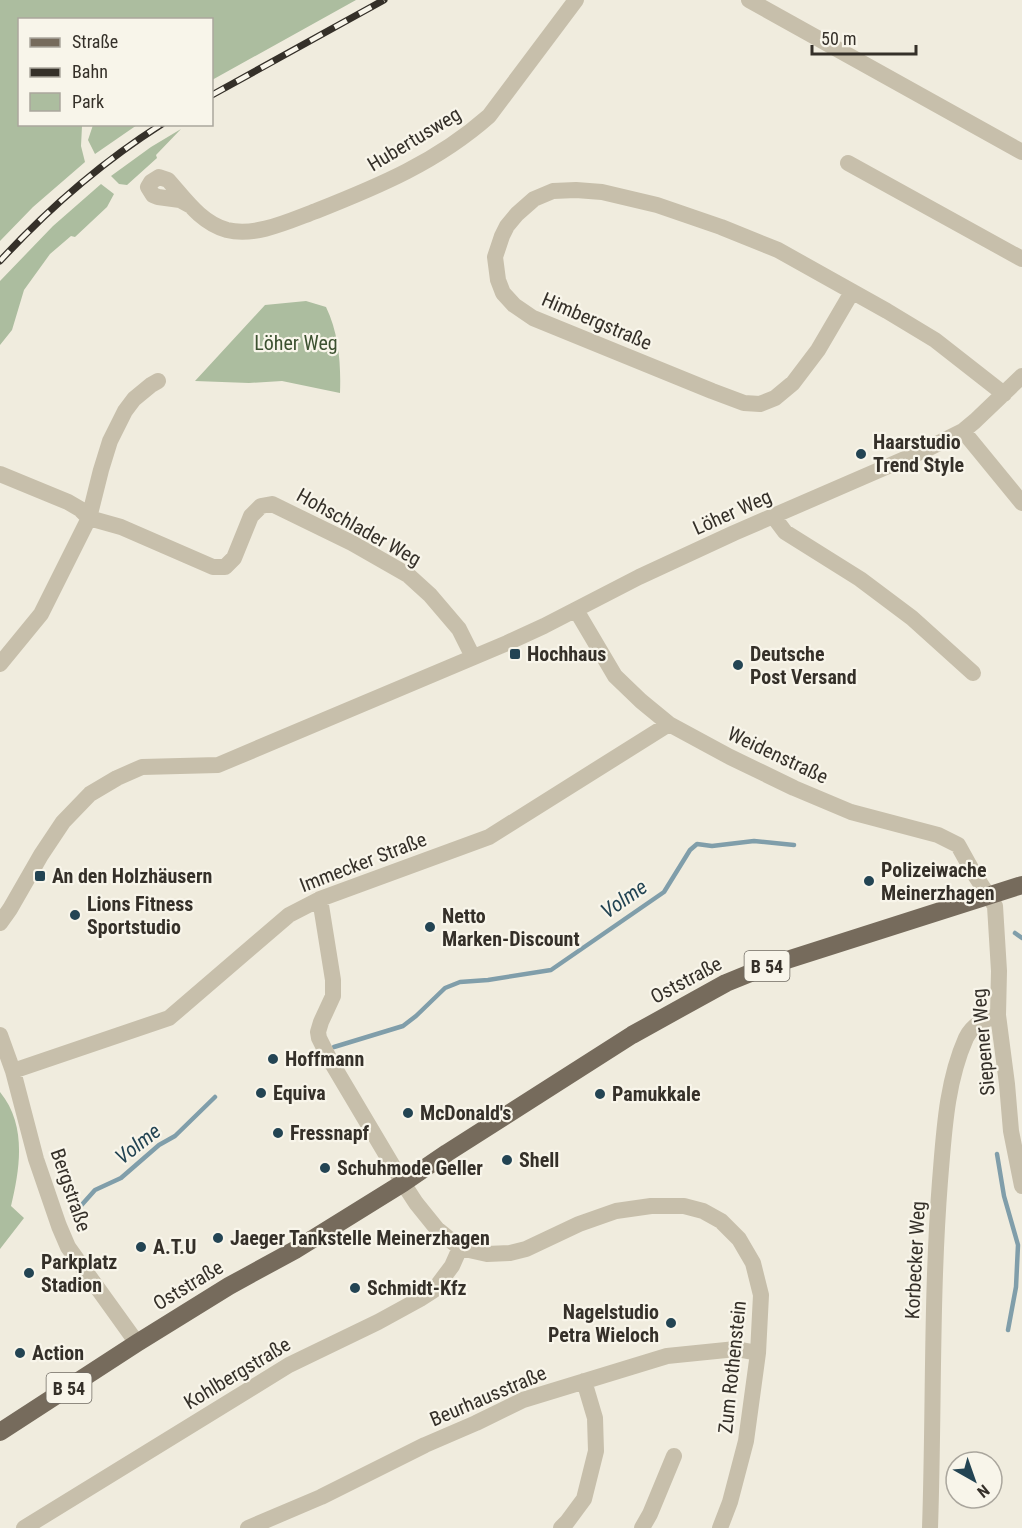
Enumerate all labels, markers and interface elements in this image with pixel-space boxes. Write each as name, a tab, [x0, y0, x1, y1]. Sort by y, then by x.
legend	[18, 18, 213, 126]
scale bar	[812, 18, 916, 56]
text: 50 m	[821, 28, 856, 49]
text: Straße	[72, 31, 118, 52]
text: Bahn	[72, 61, 108, 82]
text: Park	[72, 91, 104, 112]
street label: Hubertusweg	[363, 102, 465, 176]
street label: Himbergstraße	[538, 287, 656, 355]
park label: Löher Weg	[254, 331, 338, 355]
place label: Haarstudio Trend Style	[873, 430, 964, 477]
marker: Haarstudio Trend Style	[854, 447, 868, 461]
street label: Hohschlader Weg	[293, 483, 425, 571]
street label: Löher Weg	[689, 484, 775, 540]
place label: Hochhaus	[527, 642, 606, 666]
place label: Deutsche Post Versand	[750, 642, 857, 689]
marker: Hochhaus	[508, 647, 522, 661]
marker: Deutsche Post Versand	[731, 658, 745, 672]
street label: Weidenstraße	[724, 721, 832, 789]
street label: Immecker Straße	[296, 827, 430, 897]
place label: Polizeiwache Meinerzhagen	[881, 858, 995, 905]
place label: An den Holzhäusern	[52, 864, 212, 888]
marker: An den Holzhäusern	[33, 869, 47, 883]
marker: Polizeiwache Meinerzhagen	[862, 874, 876, 888]
water label: Volme	[596, 875, 652, 923]
place label: Lions Fitness Sportstudio	[87, 892, 193, 939]
place label: Netto Marken-Discount	[442, 904, 580, 951]
marker: Lions Fitness Sportstudio	[68, 908, 82, 922]
marker: Netto Marken-Discount	[423, 920, 437, 934]
street label: Oststraße	[646, 951, 726, 1009]
road number: B 54	[744, 951, 789, 981]
street label: Siepener Weg	[966, 987, 1000, 1097]
place label: Hoffmann	[285, 1047, 364, 1071]
marker: Hoffmann	[266, 1052, 280, 1066]
place label: Equiva	[273, 1081, 326, 1105]
place label: Pamukkale	[612, 1082, 701, 1106]
marker: Equiva	[254, 1086, 268, 1100]
marker: Pamukkale	[593, 1087, 607, 1101]
place label: McDonald's	[420, 1101, 511, 1125]
marker: McDonald's	[401, 1106, 415, 1120]
water label: Volme	[111, 1119, 165, 1169]
place label: Fressnapf	[290, 1121, 370, 1145]
marker: Fressnapf	[271, 1126, 285, 1140]
street label: Bergstraße	[46, 1145, 96, 1235]
place label: Shell	[519, 1148, 559, 1172]
marker: Shell	[500, 1153, 514, 1167]
place label: Schuhmode Geller	[337, 1156, 483, 1180]
marker: Schuhmode Geller	[318, 1161, 332, 1175]
street label: Korbecker Weg	[900, 1200, 930, 1320]
place label: Jaeger Tankstelle Meinerzhagen	[230, 1226, 490, 1250]
marker: Jaeger Tankstelle Meinerzhagen	[211, 1231, 225, 1245]
place label: A.T.U	[153, 1235, 196, 1259]
marker: A.T.U	[134, 1240, 148, 1254]
place label: Parkplatz Stadion	[41, 1250, 117, 1297]
street label: Oststraße	[149, 1255, 227, 1315]
marker: Parkplatz Stadion	[22, 1266, 36, 1280]
place label: Schmidt-Kfz	[367, 1276, 467, 1300]
marker: Schmidt-Kfz	[348, 1281, 362, 1295]
street label: Zum Rothenstein	[713, 1299, 751, 1435]
place label: Nagelstudio Petra Wieloch	[548, 1300, 659, 1347]
marker: Nagelstudio Petra Wieloch	[664, 1316, 678, 1330]
street label: Kohlbergstraße	[179, 1332, 295, 1414]
place label: Action	[32, 1341, 84, 1365]
marker: Action	[13, 1346, 27, 1360]
street label: Beurhausstraße	[426, 1361, 550, 1431]
road number: B 54	[46, 1373, 92, 1403]
north arrow	[944, 1450, 1004, 1510]
text: N	[973, 1481, 993, 1502]

